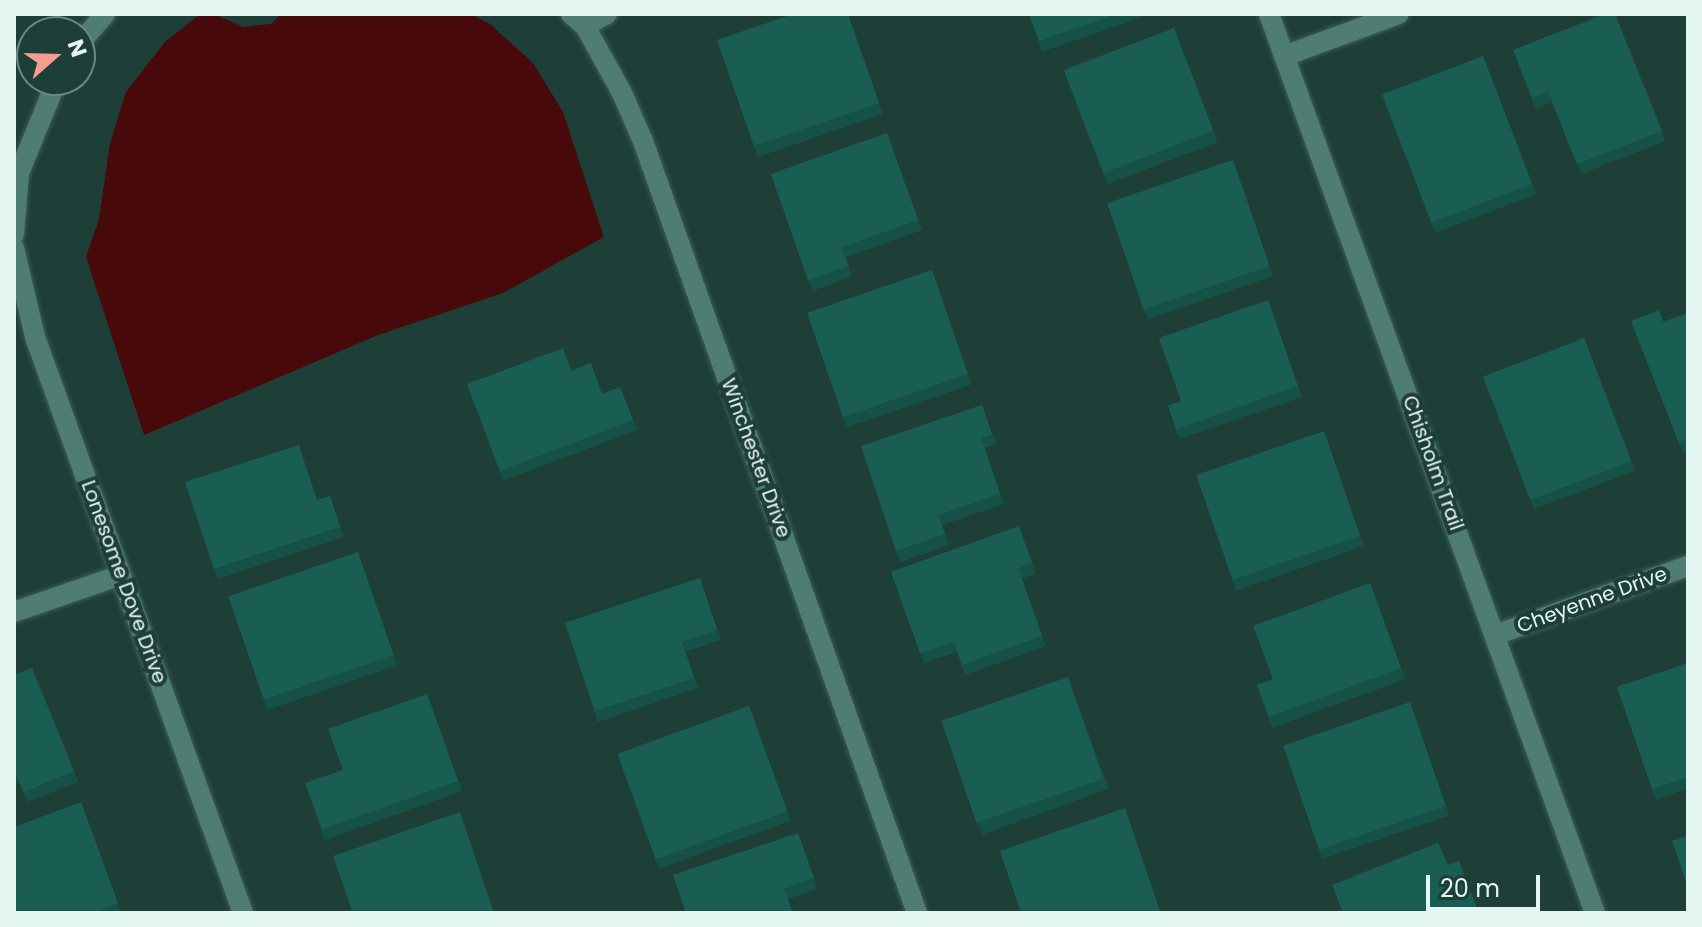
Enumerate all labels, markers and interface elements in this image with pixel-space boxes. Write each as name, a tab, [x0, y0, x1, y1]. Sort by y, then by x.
north arrow	[16, 16, 96, 96]
text: N	[60, 35, 95, 61]
street label: Winchester Drive	[716, 375, 796, 541]
street label: Chisholm Trail	[1397, 392, 1469, 534]
street label: Lonesome Dove Drive	[76, 477, 172, 687]
street label: Cheyenne Drive	[1514, 562, 1670, 638]
scale bar	[1430, 859, 1544, 909]
text: 20 m	[1440, 872, 1500, 905]

